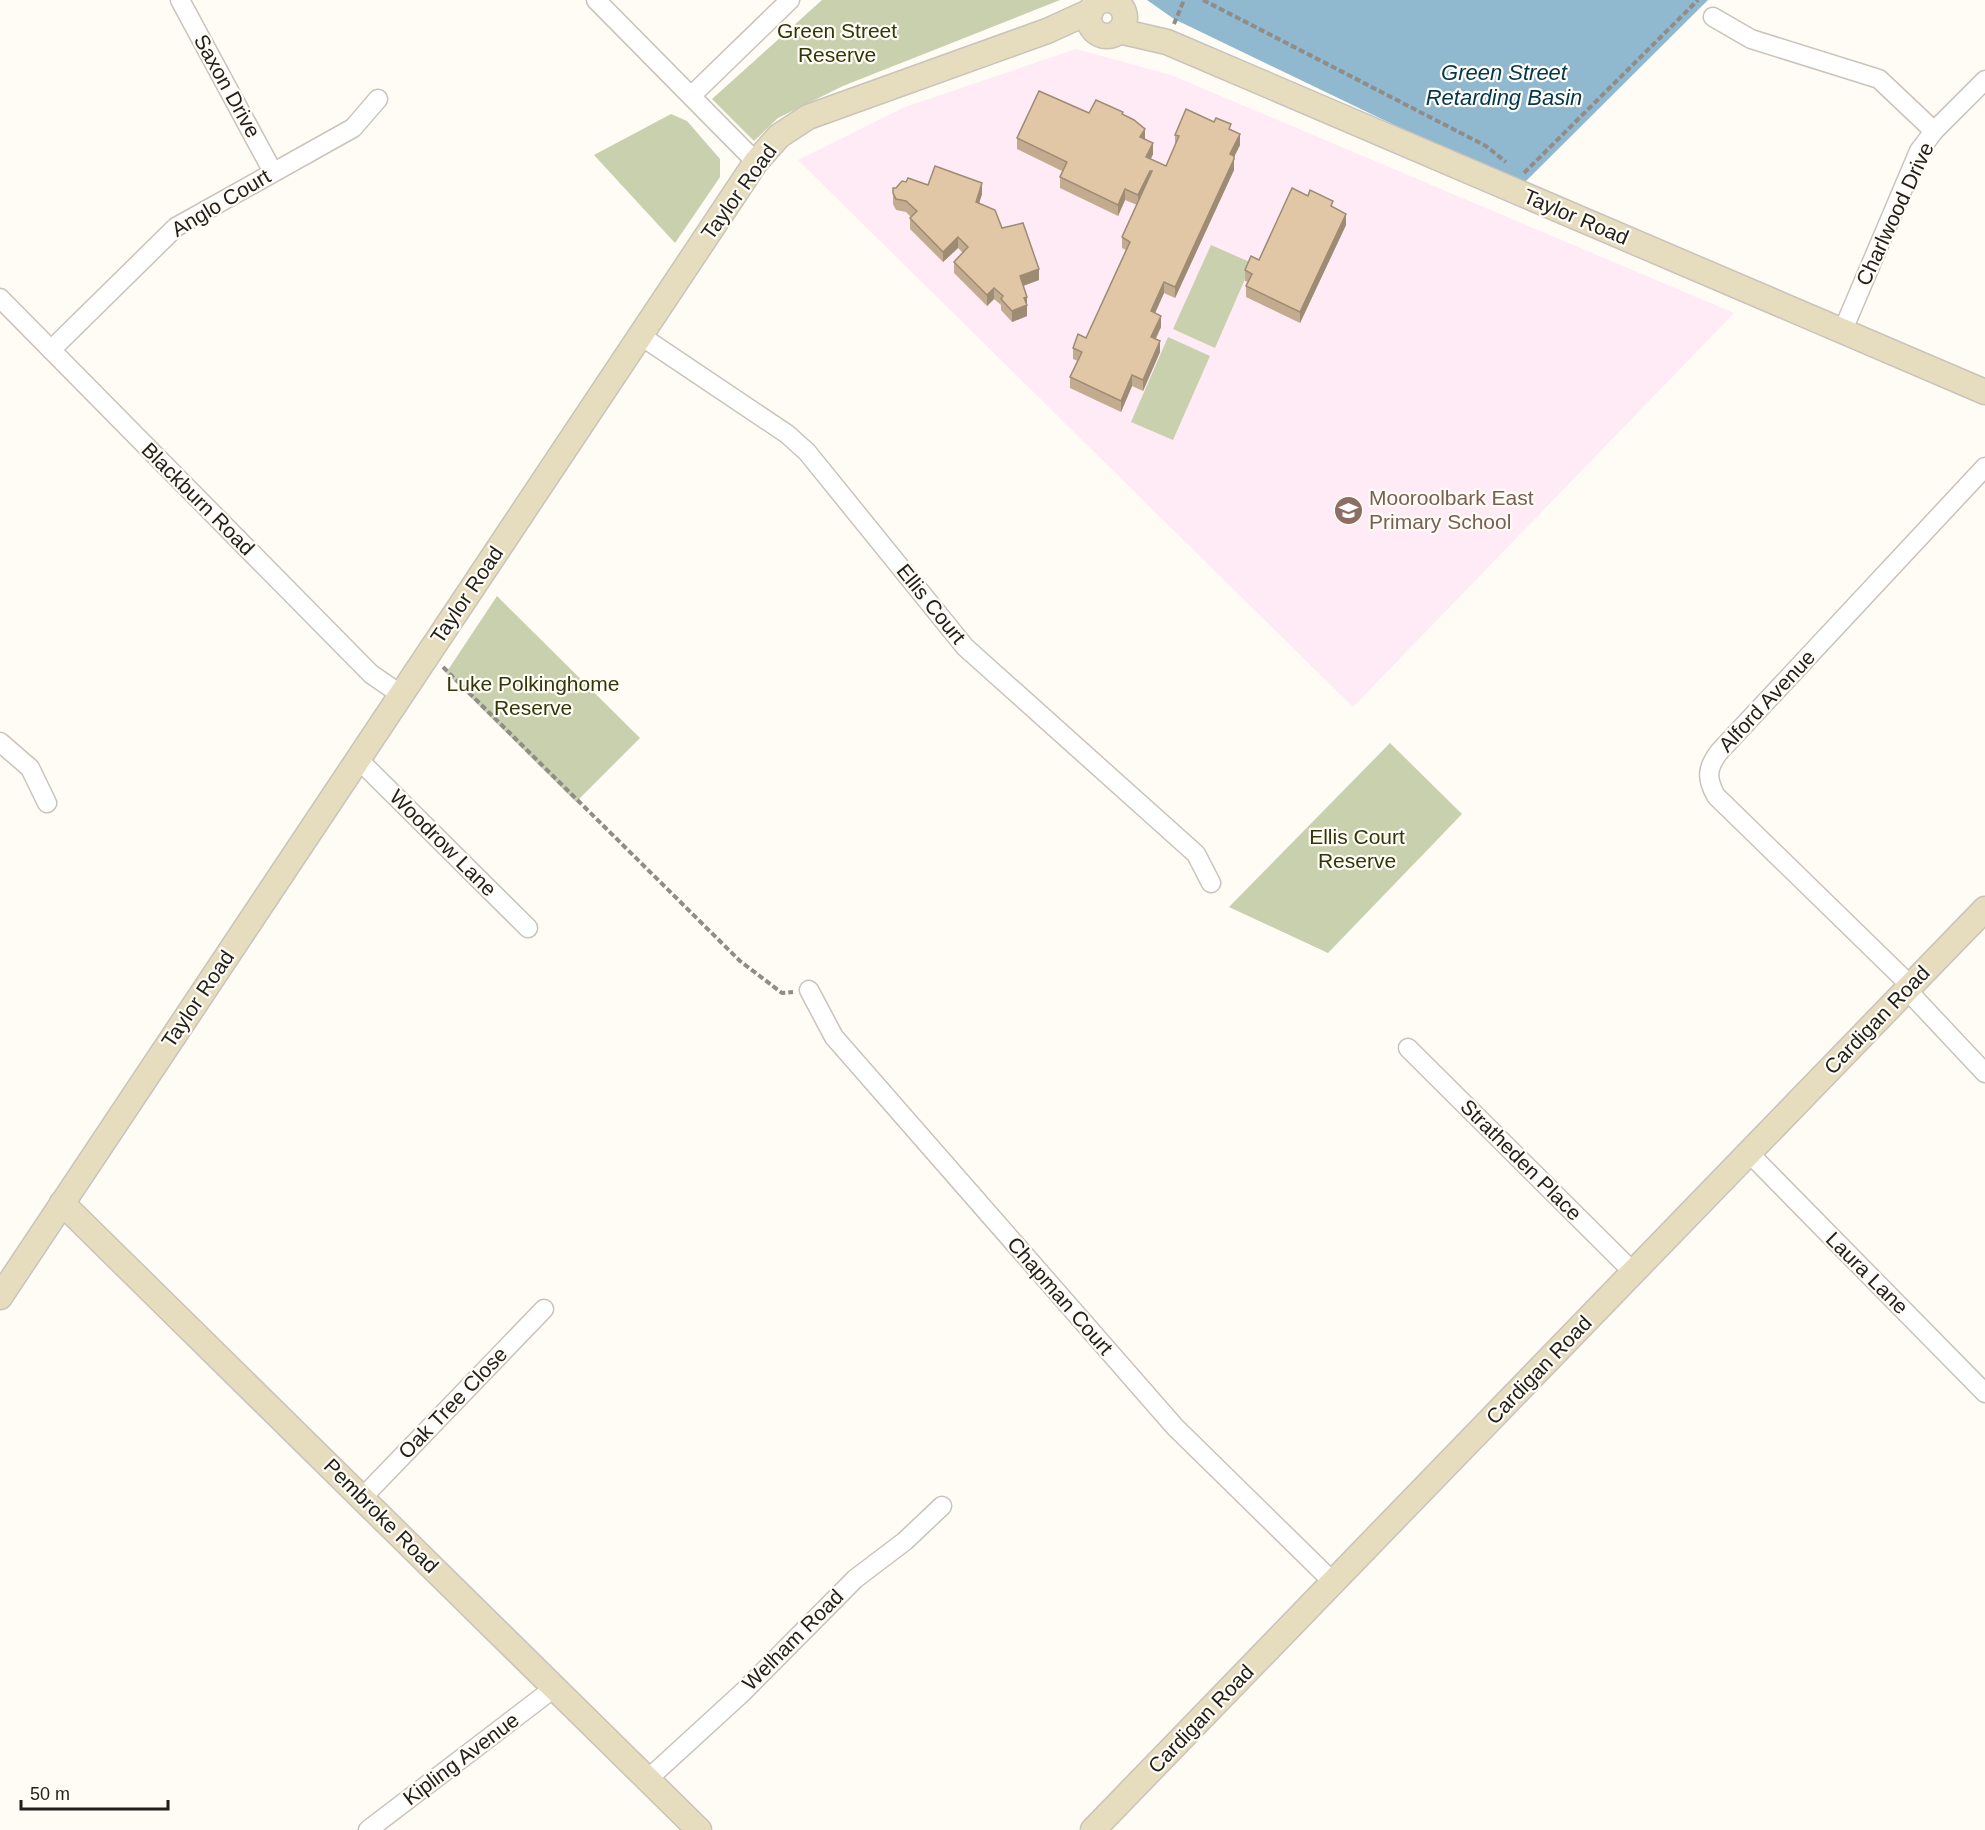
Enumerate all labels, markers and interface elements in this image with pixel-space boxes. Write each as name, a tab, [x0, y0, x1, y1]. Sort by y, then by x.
park label: Green Street Reserve	[777, 19, 897, 66]
street label: Saxon Drive	[190, 30, 265, 141]
water label: Green Street Retarding Basin	[1426, 60, 1582, 110]
street label: Charlwood Drive	[1851, 139, 1938, 289]
street label: Taylor Road	[696, 140, 781, 244]
street label: Anglo Court	[167, 164, 274, 241]
street label: Taylor Road	[1520, 184, 1632, 249]
street label: Blackburn Road	[137, 438, 259, 560]
place label: Mooroolbark East Primary School	[1369, 486, 1534, 533]
school or university icon: Mooroolbark East Primary School	[1332, 494, 1364, 526]
street label: Taylor Road	[426, 542, 507, 648]
street label: Ellis Court	[892, 559, 971, 648]
street label: Alford Avenue	[1714, 645, 1820, 756]
park label: Luke Polkinghome Reserve	[447, 672, 619, 719]
street label: Woodrow Lane	[385, 785, 501, 901]
park label: Ellis Court Reserve	[1309, 825, 1405, 872]
street label: Taylor Road	[157, 946, 238, 1052]
street label: Cardigan Road	[1819, 961, 1934, 1078]
street label: Stratheden Place	[1456, 1095, 1586, 1225]
street label: Laura Lane	[1822, 1227, 1913, 1318]
street label: Chapman Court	[1003, 1232, 1118, 1359]
street label: Cardigan Road	[1481, 1311, 1596, 1428]
street label: Oak Tree Close	[394, 1342, 512, 1463]
street label: Pembroke Road	[320, 1454, 443, 1577]
street label: Welham Road	[738, 1585, 848, 1695]
street label: Cardigan Road	[1143, 1660, 1258, 1777]
street label: Kipling Avenue	[398, 1708, 523, 1809]
scale bar	[21, 1773, 168, 1811]
text: 50 m	[30, 1784, 70, 1804]

